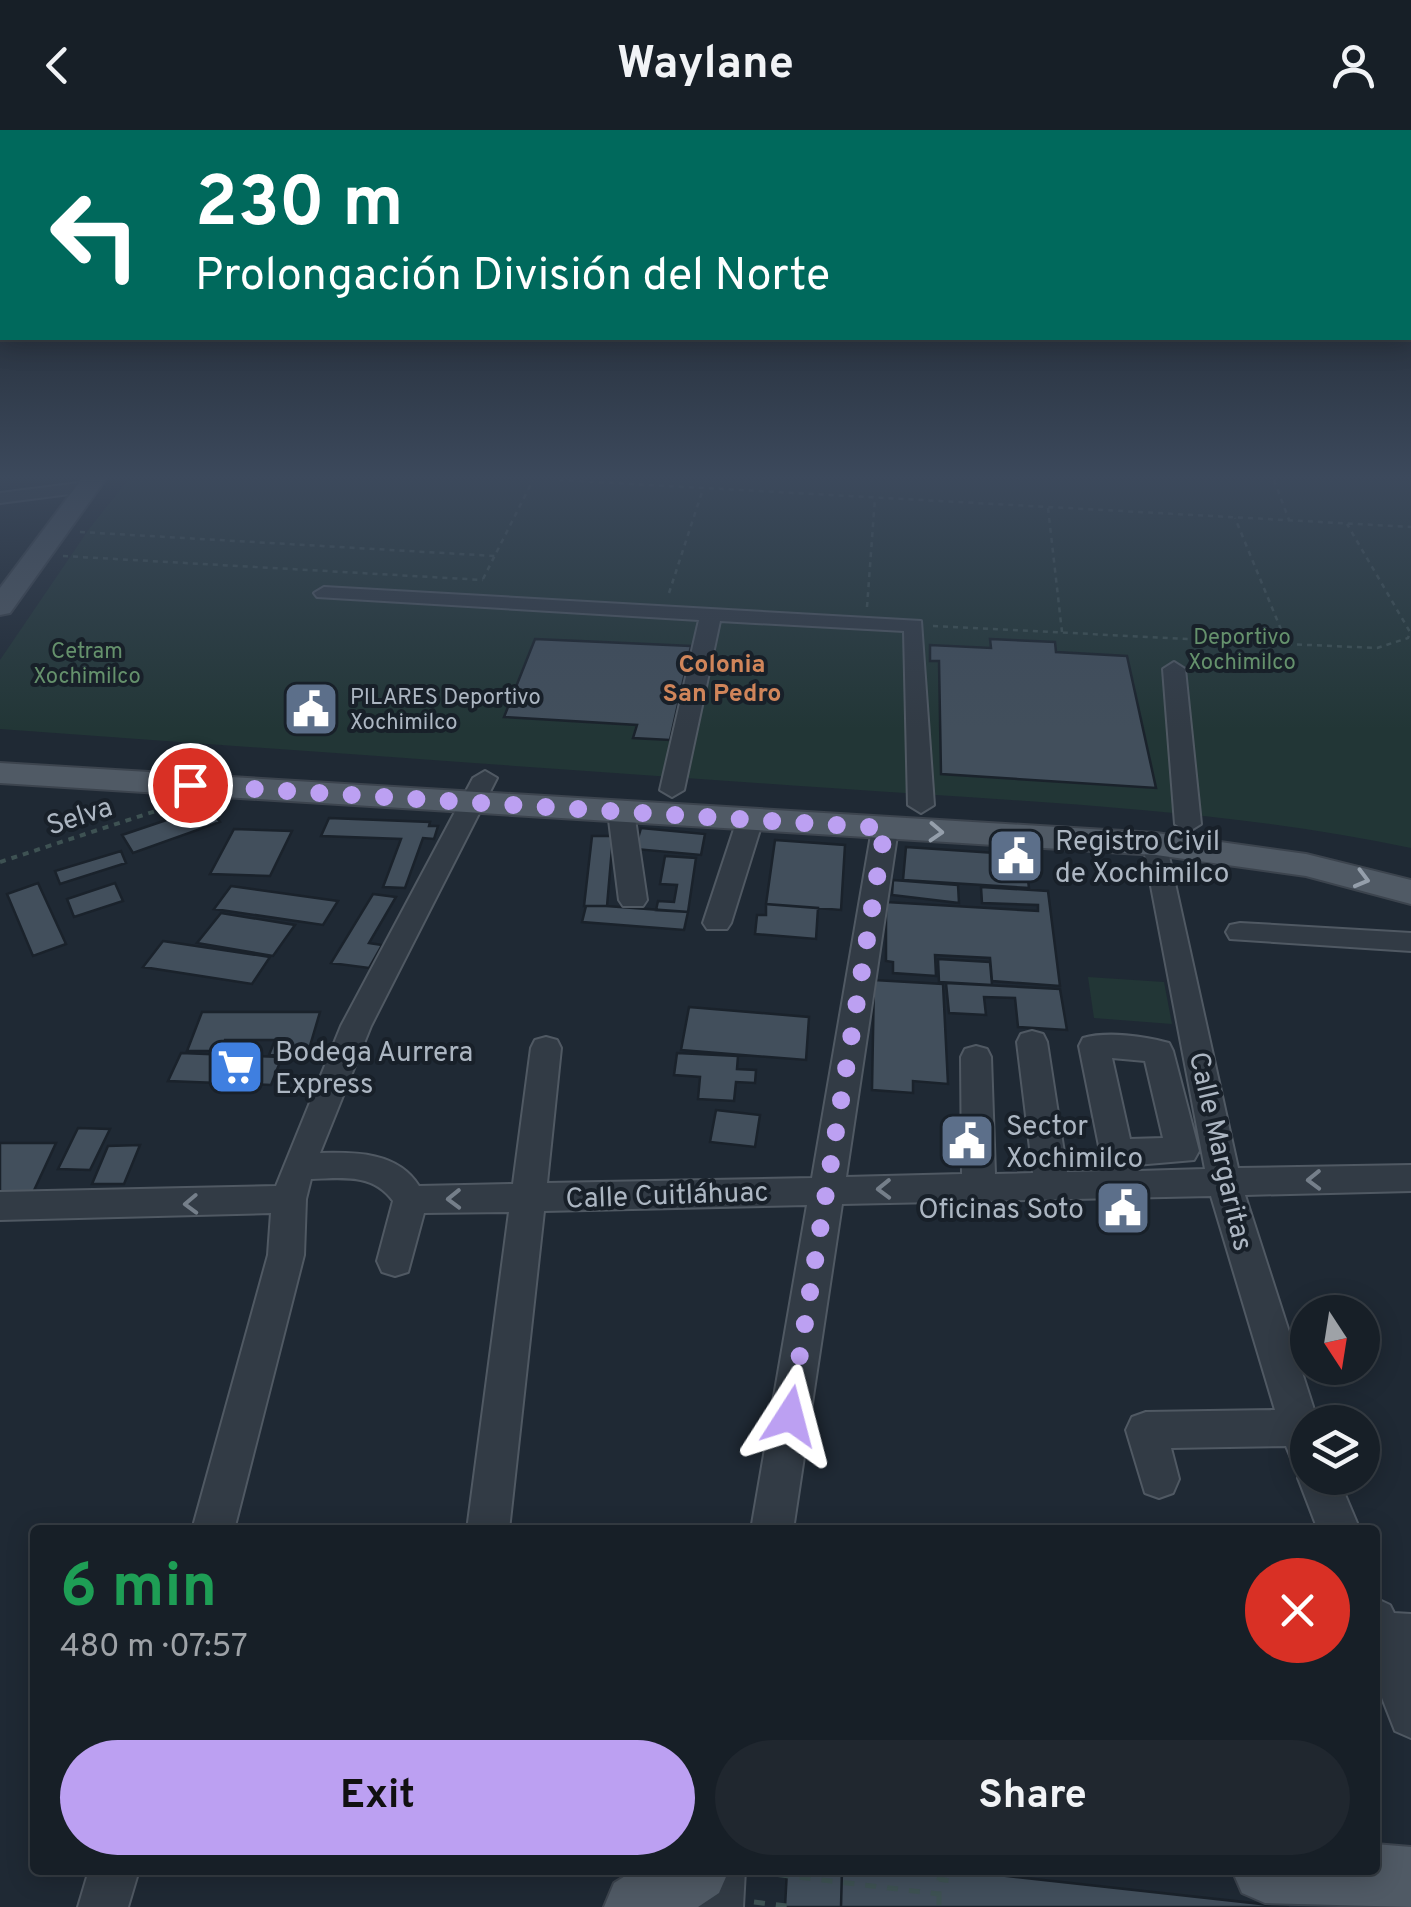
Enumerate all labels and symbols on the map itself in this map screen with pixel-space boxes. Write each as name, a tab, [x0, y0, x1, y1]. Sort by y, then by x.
park label: Deportivo Xochimilco	[1188, 625, 1296, 677]
park label: Cetram Xochimilco	[33, 639, 141, 691]
district label: Colonia San Pedro	[663, 650, 781, 711]
public building icon: PILARES Deportivo Xochimilco	[281, 679, 341, 739]
place label: PILARES Deportivo Xochimilco	[350, 685, 541, 737]
pin	[148, 743, 233, 828]
street label: Selva	[42, 790, 117, 845]
one-way arrow	[928, 821, 944, 842]
place label: Registro Civil de Xochimilco	[1055, 825, 1229, 893]
public building icon: Registro Civil de Xochimilco	[986, 826, 1046, 886]
one-way arrow	[1353, 867, 1370, 888]
place label: Bodega Aurrera Express	[275, 1036, 473, 1104]
supermarket icon: Bodega Aurrera Express	[206, 1037, 266, 1097]
street label: Calle Margaritas	[1179, 1049, 1259, 1255]
place label: Sector Xochimilco	[1006, 1110, 1143, 1178]
public building icon: Sector Xochimilco	[937, 1111, 997, 1171]
one-way arrow	[1305, 1169, 1320, 1191]
street label: Calle Cuitláhuac	[565, 1175, 769, 1219]
one-way arrow	[875, 1178, 890, 1200]
public building icon: Oficinas Soto	[1093, 1178, 1153, 1238]
one-way arrow	[445, 1188, 460, 1210]
place label: Oficinas Soto	[918, 1193, 1084, 1229]
one-way arrow	[183, 1194, 199, 1215]
north arrow	[1290, 1295, 1380, 1385]
position arrow	[738, 1364, 842, 1468]

